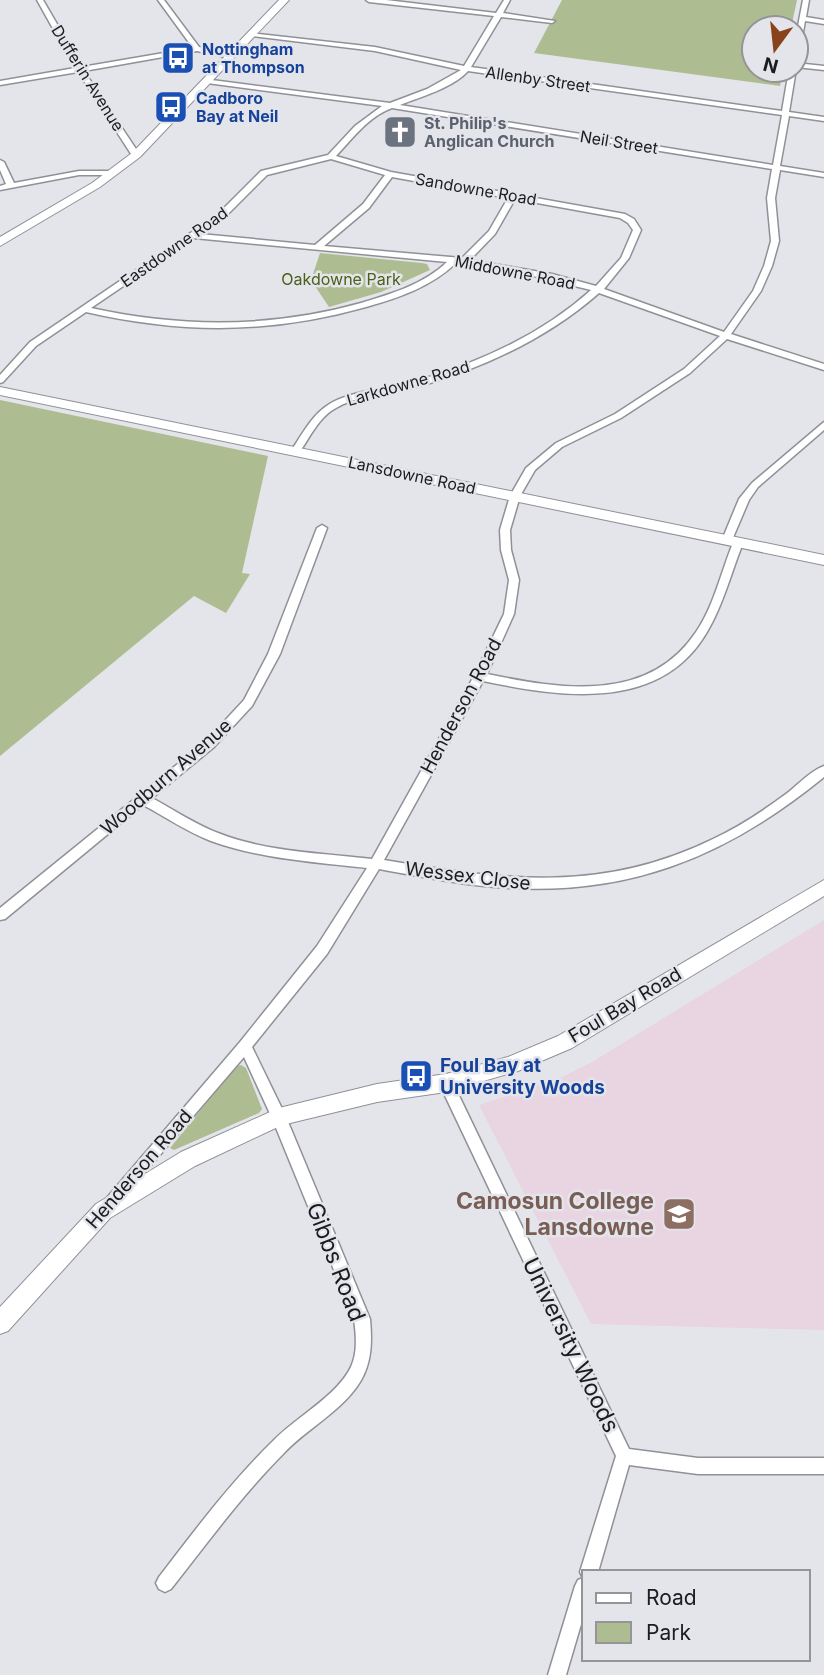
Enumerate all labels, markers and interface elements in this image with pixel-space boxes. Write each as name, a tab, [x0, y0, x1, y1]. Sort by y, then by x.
north arrow	[740, 14, 810, 84]
street label: Dufferin Avenue	[47, 21, 129, 135]
bus stop icon: Nottingham at Thompson	[159, 39, 197, 77]
place label: Nottingham at Thompson	[202, 39, 305, 77]
text: N	[761, 52, 781, 78]
street label: Allenby Street	[484, 62, 592, 96]
bus stop icon: Cadboro Bay at Neil	[152, 88, 190, 126]
place label: Cadboro Bay at Neil	[196, 88, 278, 126]
church icon: St. Philip's Anglican Church	[381, 113, 419, 151]
place label: St. Philip's Anglican Church	[424, 113, 555, 151]
street label: Neil Street	[579, 126, 659, 158]
street label: Sandowne Road	[414, 168, 538, 210]
street label: Eastdowne Road	[117, 203, 231, 291]
street label: Middowne Road	[453, 251, 577, 293]
park label: Oakdowne Park	[281, 269, 401, 289]
street label: Larkdowne Road	[344, 356, 472, 410]
street label: Lansdowne Road	[346, 452, 478, 498]
street label: Henderson Road	[416, 634, 506, 778]
street label: Woodburn Avenue	[96, 714, 236, 840]
street label: Wessex Close	[404, 857, 532, 895]
street label: Foul Bay Road	[564, 962, 686, 1048]
place label: Foul Bay at University Woods	[440, 1054, 605, 1099]
bus stop icon: Foul Bay at University Woods	[397, 1057, 435, 1095]
street label: Henderson Road	[81, 1105, 197, 1233]
place label: Camosun College Lansdowne	[456, 1187, 654, 1241]
school or university icon: Camosun College Lansdowne	[660, 1195, 698, 1233]
street label: Gibbs Road	[301, 1199, 371, 1325]
street label: University Woods	[517, 1253, 625, 1437]
legend	[582, 1570, 810, 1661]
text: Road	[646, 1585, 697, 1610]
text: Park	[646, 1620, 691, 1645]

